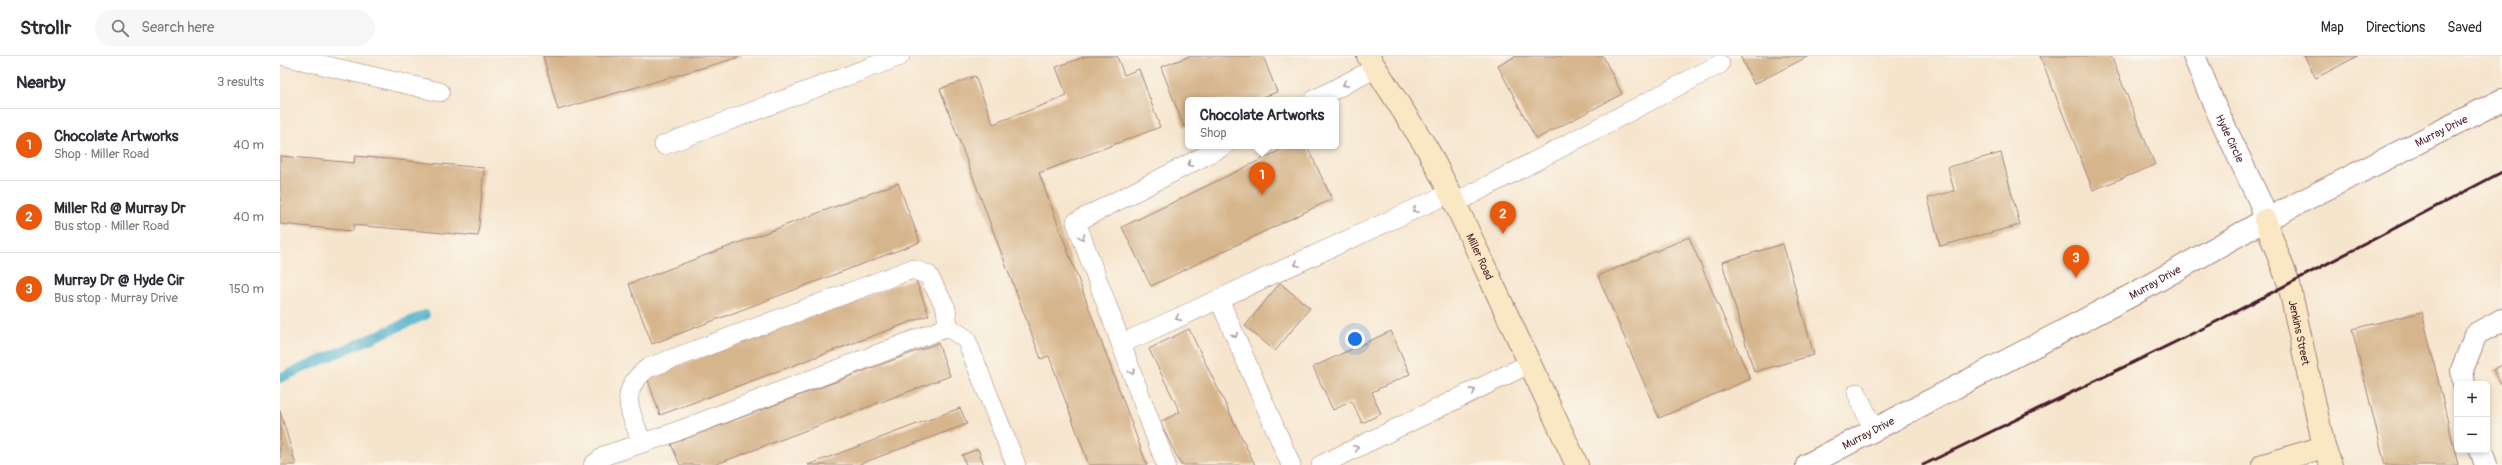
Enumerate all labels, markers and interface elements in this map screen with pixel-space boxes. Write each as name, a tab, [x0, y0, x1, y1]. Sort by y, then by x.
search box	[95, 10, 375, 46]
text: Strollr	[20, 16, 71, 40]
icon: search	[109, 17, 131, 39]
text: Search here	[141, 18, 214, 37]
text: Map	[2321, 19, 2344, 36]
text: Directions	[2366, 19, 2425, 36]
text: Saved	[2447, 19, 2482, 36]
text: Nearby	[16, 72, 65, 93]
text: 3 results	[217, 74, 264, 90]
one-way arrow	[1342, 79, 1349, 87]
popup	[1185, 97, 1339, 149]
text: Chocolate Artworks	[1200, 106, 1324, 125]
street label: Hyde Circle	[2213, 112, 2247, 165]
street label: Murray Drive	[2413, 112, 2470, 149]
text: Shop	[1200, 125, 1227, 141]
text: Chocolate Artworks	[54, 127, 178, 146]
text: 1	[26, 137, 32, 153]
text: 40 m	[233, 137, 264, 153]
text: Shop · Miller Road	[54, 146, 149, 162]
one-way arrow	[1187, 159, 1194, 167]
pin: 1	[1249, 162, 1275, 195]
text: Miller Rd @ Murray Dr	[54, 199, 186, 218]
pin: 2	[1490, 201, 1516, 234]
one-way arrow	[1412, 205, 1419, 213]
text: 2	[25, 209, 33, 225]
text: 40 m	[233, 209, 264, 225]
text: Bus stop · Miller Road	[54, 218, 169, 234]
street label: Miller Road	[1464, 231, 1496, 282]
one-way arrow	[1077, 234, 1085, 241]
pin: 3	[2063, 245, 2089, 278]
one-way arrow	[1293, 259, 1301, 267]
street label: Murray Drive	[2127, 262, 2183, 302]
text: Murray Dr @ Hyde Cir	[54, 271, 184, 290]
text: 3	[25, 281, 33, 297]
text: 150 m	[229, 281, 264, 297]
text: Bus stop · Murray Drive	[54, 290, 178, 306]
street label: Jenkins Street	[2286, 299, 2313, 367]
one-way arrow	[1175, 313, 1183, 321]
your location	[1345, 329, 1365, 349]
one-way arrow	[1230, 331, 1238, 338]
one-way arrow	[1127, 369, 1135, 376]
map controls	[2454, 381, 2490, 453]
button: +	[2454, 381, 2490, 417]
one-way arrow	[1468, 388, 1476, 396]
street label: Murray Drive	[1840, 414, 1897, 452]
button: −	[2454, 417, 2490, 453]
one-way arrow	[1351, 445, 1359, 453]

